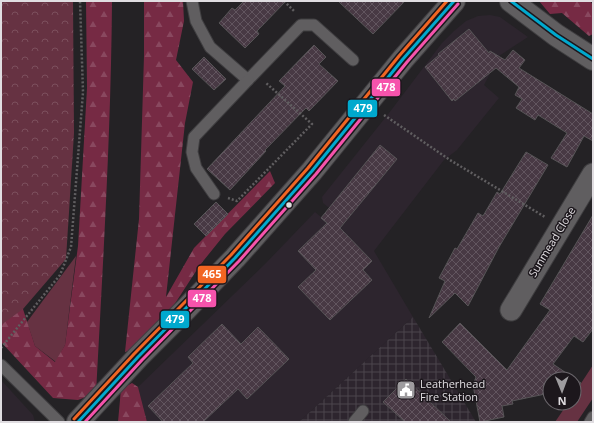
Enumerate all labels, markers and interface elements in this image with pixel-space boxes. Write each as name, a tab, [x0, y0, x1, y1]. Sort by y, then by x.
line badge: 478	[371, 78, 401, 97]
text: 478	[377, 79, 395, 94]
line badge: 479	[347, 99, 378, 118]
text: 479	[354, 100, 372, 115]
unlabelled marker	[284, 200, 294, 210]
street label: Sunmead Close	[525, 204, 578, 280]
line badge: 465	[197, 265, 227, 284]
text: 465	[203, 266, 221, 281]
line badge: 478	[187, 289, 217, 308]
text: 478	[193, 290, 211, 305]
line badge: 479	[160, 310, 190, 329]
text: 479	[166, 311, 184, 326]
north arrow	[542, 371, 582, 411]
place label: Leatherhead Fire Station	[420, 376, 485, 404]
public building icon: Leatherhead Fire Station	[395, 379, 417, 401]
text: N	[558, 394, 567, 409]

